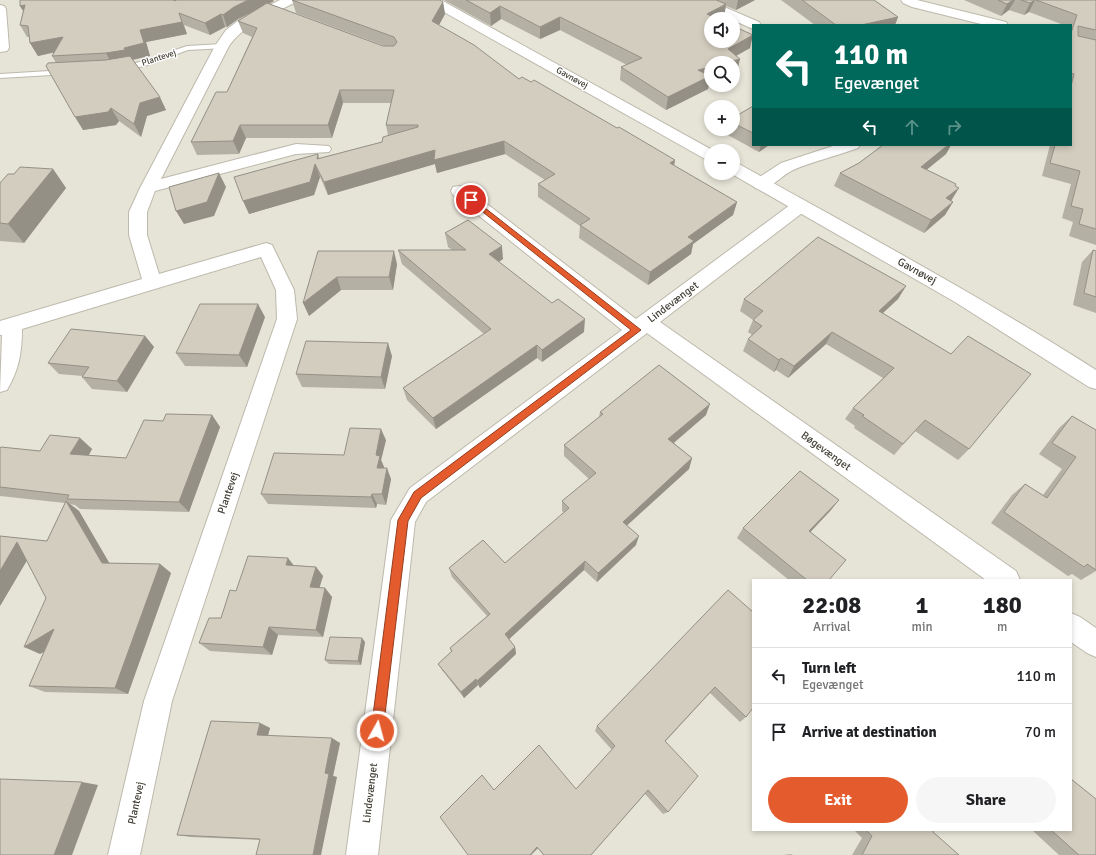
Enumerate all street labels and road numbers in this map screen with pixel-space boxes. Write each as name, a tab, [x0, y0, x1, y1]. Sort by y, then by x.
street label: Plantevej	[140, 47, 178, 69]
street label: Gavnøvej	[554, 65, 590, 91]
street label: Gavnøvej	[895, 255, 939, 287]
street label: Lindevænget	[645, 279, 701, 325]
street label: Bøgevænget	[799, 429, 854, 473]
street label: Plantevej	[215, 470, 241, 516]
street label: Lindevænget	[360, 762, 380, 824]
street label: Plantevej	[125, 780, 147, 826]

